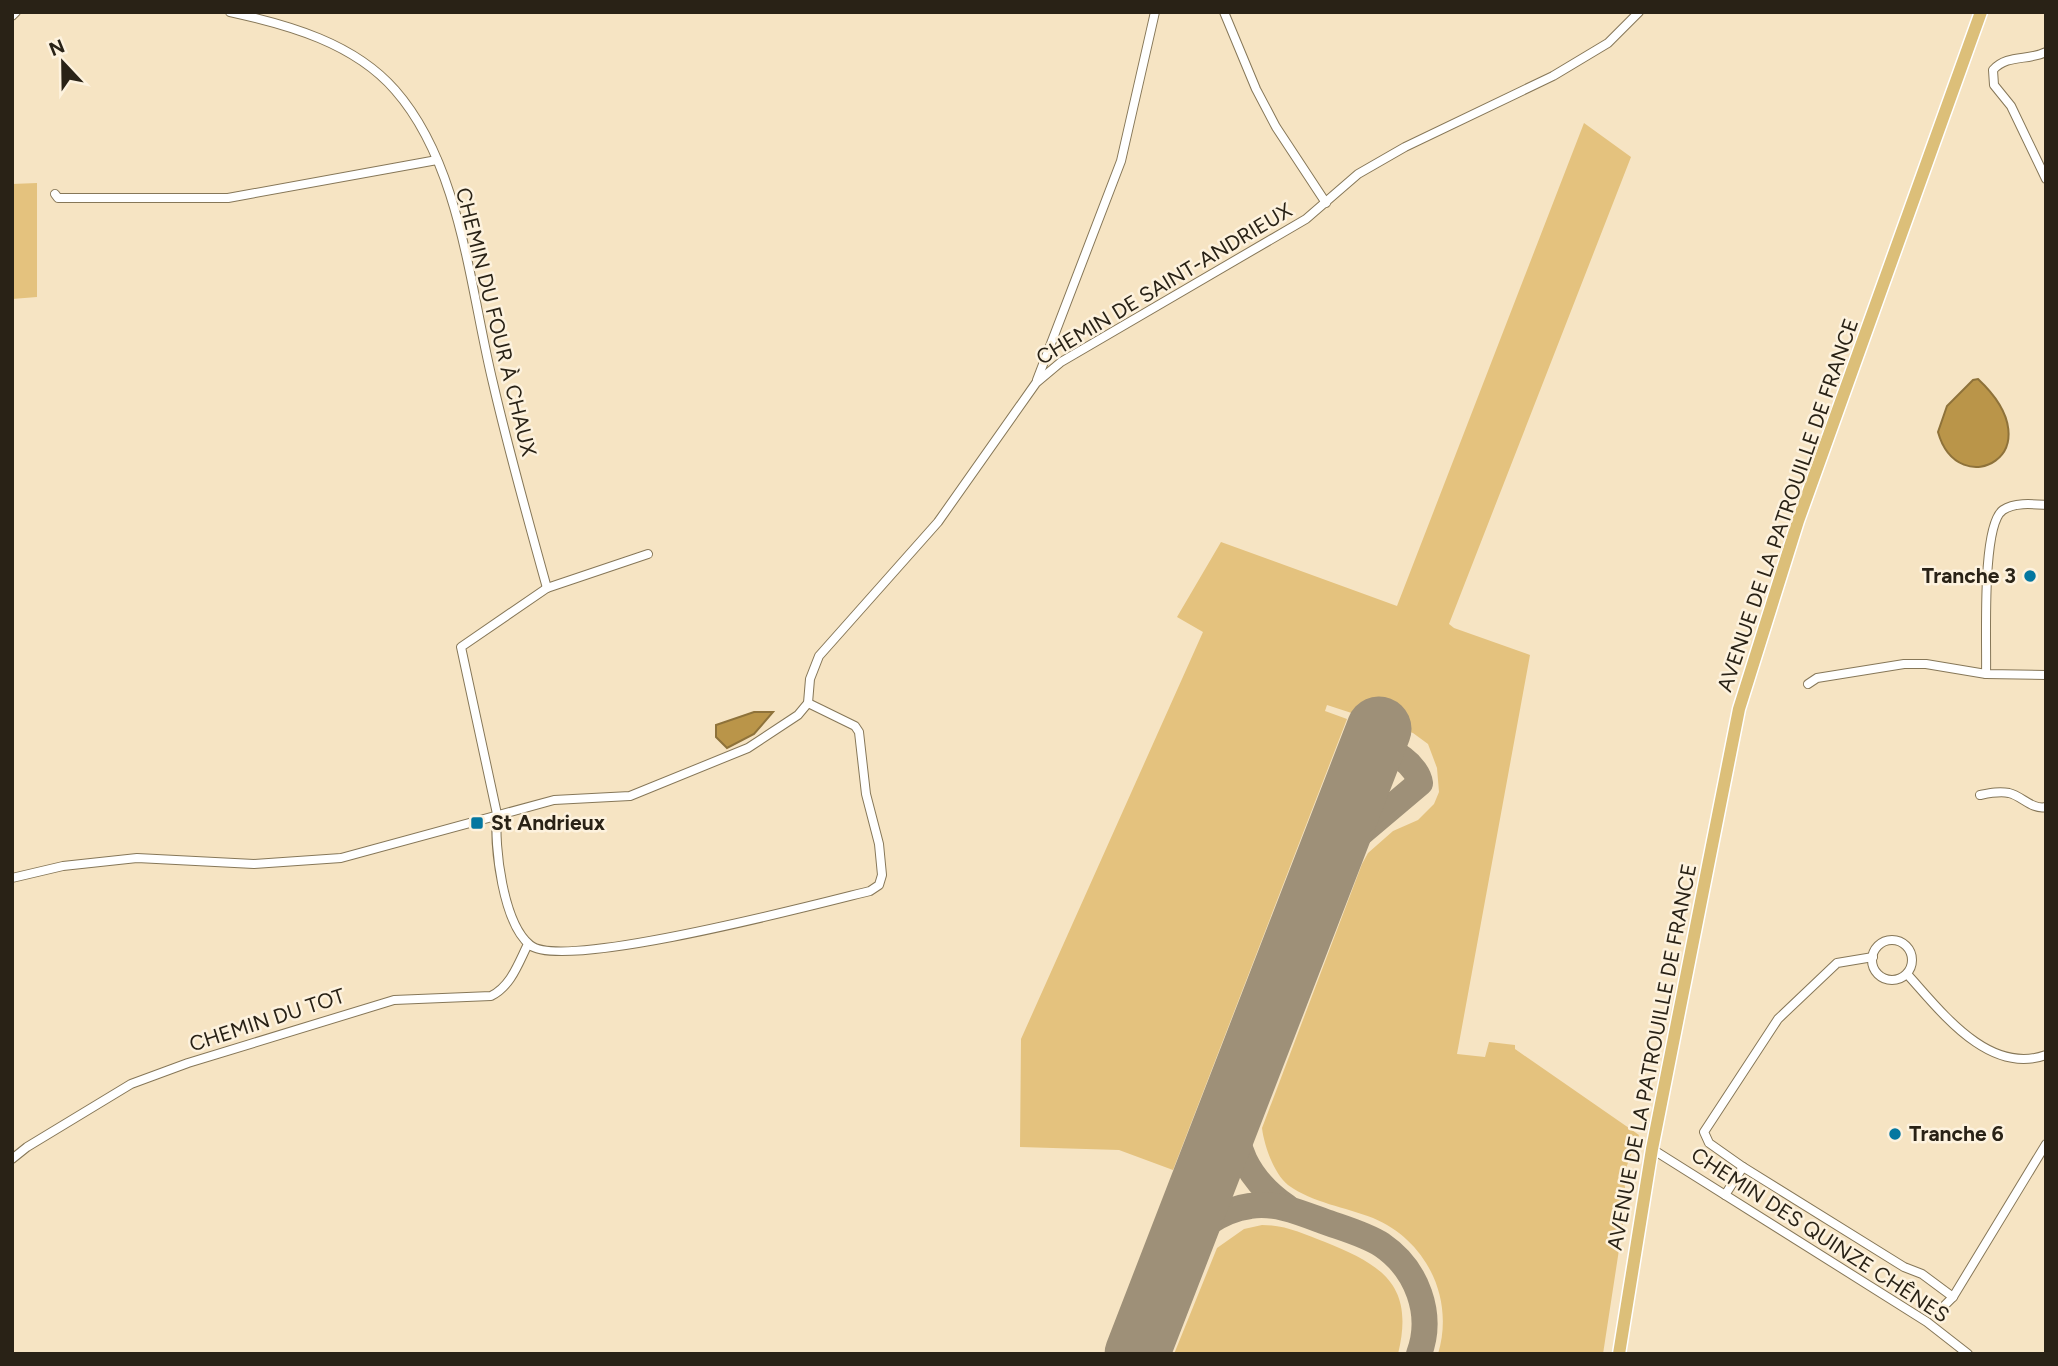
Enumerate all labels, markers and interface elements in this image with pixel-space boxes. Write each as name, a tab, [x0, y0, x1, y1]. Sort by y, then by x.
north arrow	[28, 28, 98, 98]
text: N	[46, 34, 68, 61]
street label: CHEMIN DU FOUR À CHAUX	[451, 185, 542, 459]
street label: CHEMIN DE SAINT-ANDRIEUX	[1031, 197, 1296, 370]
street label: AVENUE DE LA PATROUILLE DE FRANCE	[1712, 315, 1863, 695]
place label: Tranche 3	[1922, 563, 2016, 588]
marker: Tranche 3	[2022, 568, 2038, 584]
place label: St Andrieux	[491, 810, 606, 835]
marker: St Andrieux	[469, 815, 485, 831]
street label: AVENUE DE LA PATROUILLE DE FRANCE	[1602, 862, 1701, 1252]
street label: CHEMIN DU TOT	[186, 982, 348, 1056]
place label: Tranche 6	[1909, 1121, 2004, 1146]
marker: Tranche 6	[1887, 1126, 1903, 1142]
street label: CHEMIN DES QUINZE CHÊNES	[1687, 1142, 1954, 1327]

